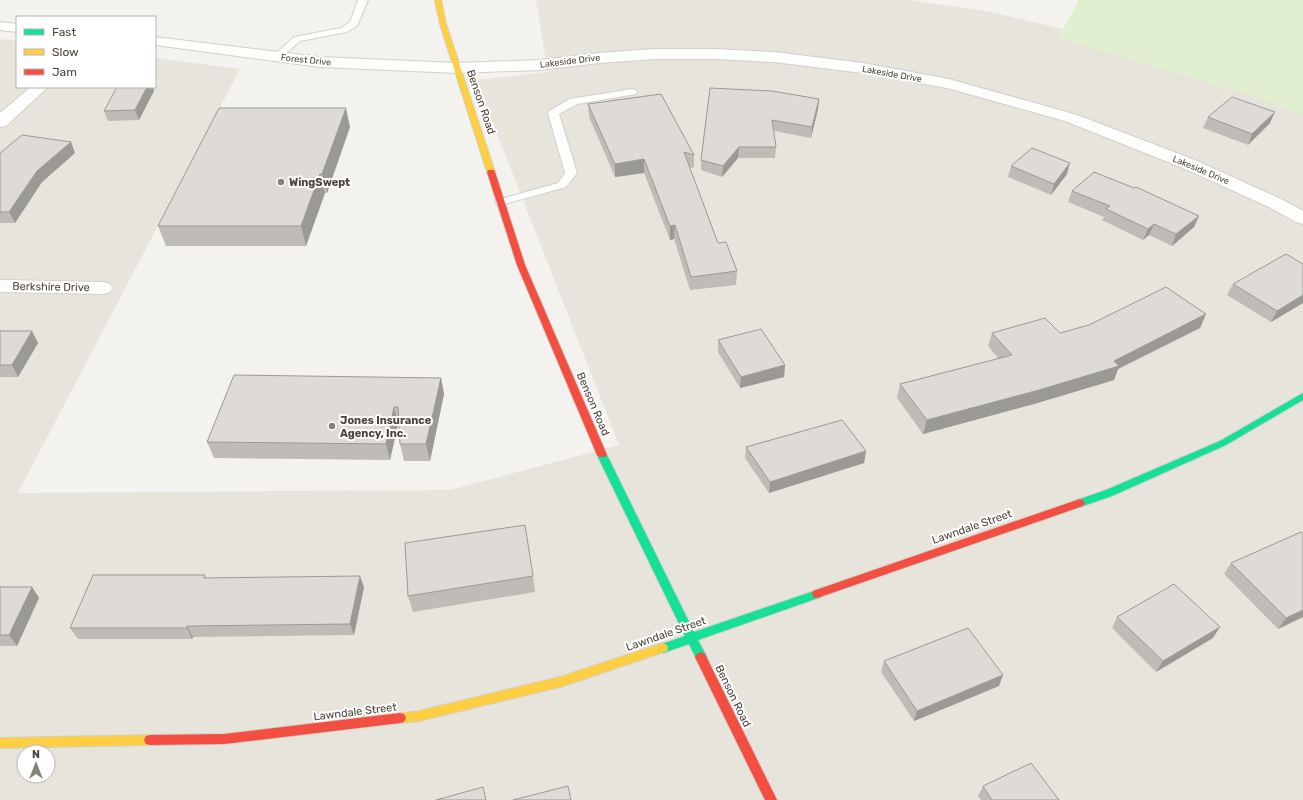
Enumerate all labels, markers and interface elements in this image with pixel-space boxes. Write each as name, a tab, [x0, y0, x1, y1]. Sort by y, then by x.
legend	[16, 16, 156, 88]
text: Fast	[52, 25, 76, 39]
text: Slow	[52, 45, 79, 59]
street label: Forest Drive	[280, 52, 332, 68]
street label: Lakeside Drive	[539, 52, 601, 70]
street label: Lakeside Drive	[861, 64, 923, 84]
text: Jam	[52, 65, 77, 79]
street label: Benson Road	[464, 68, 498, 136]
street label: Lakeside Drive	[1171, 154, 1231, 186]
place label: WingSwept	[289, 176, 350, 189]
marker: WingSwept	[276, 177, 286, 187]
street label: Berkshire Drive	[12, 280, 90, 294]
street label: Benson Road	[574, 370, 612, 438]
place label: Jones Insurance Agency, Inc.	[340, 414, 432, 440]
marker: Jones Insurance Agency, Inc.	[327, 421, 337, 431]
street label: Lawndale Street	[930, 507, 1014, 547]
street label: Lawndale Street	[624, 614, 708, 654]
street label: Benson Road	[712, 663, 754, 729]
street label: Lawndale Street	[313, 700, 398, 724]
north arrow	[16, 744, 56, 784]
text: N	[32, 748, 40, 761]

